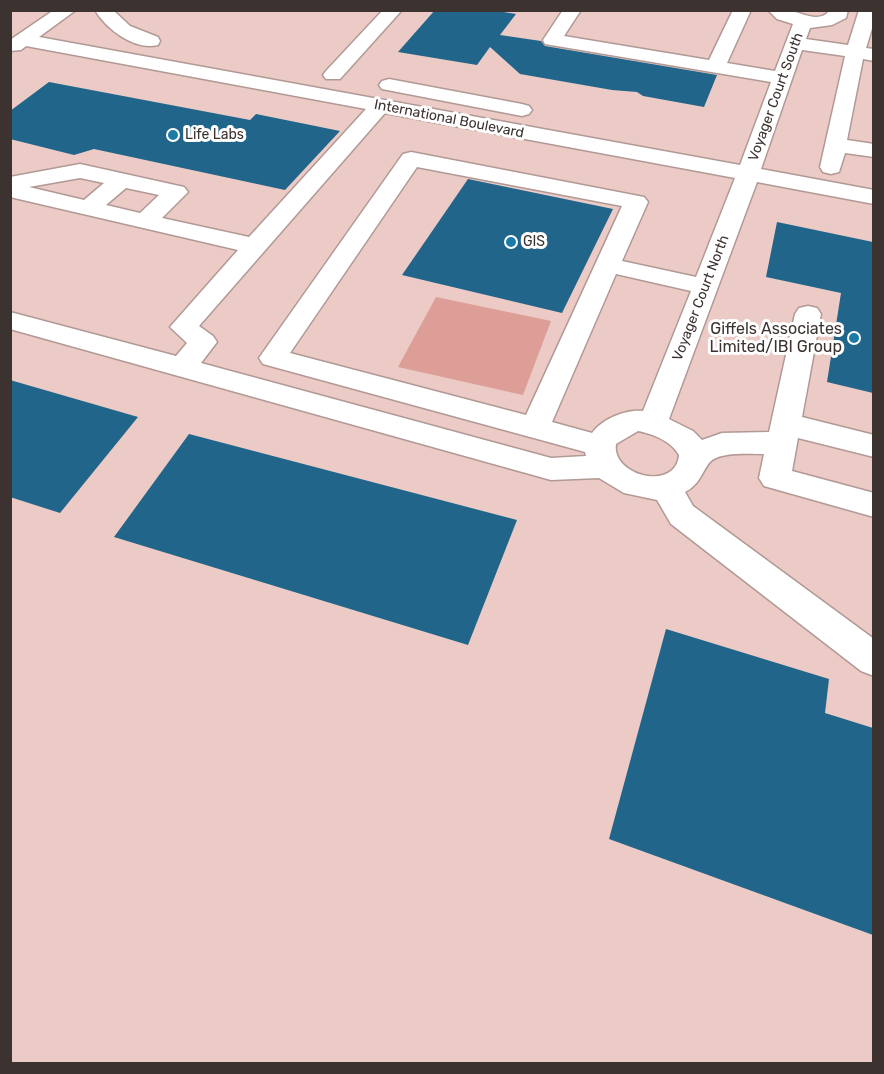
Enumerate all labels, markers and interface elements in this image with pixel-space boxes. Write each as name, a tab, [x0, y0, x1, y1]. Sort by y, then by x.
street label: Voyager Court South	[745, 30, 807, 164]
street label: International Boulevard	[373, 96, 525, 142]
place label: Life Labs	[185, 127, 244, 143]
marker: Life Labs	[166, 128, 180, 142]
street label: Voyager Court North	[669, 233, 733, 363]
place label: GIS	[523, 234, 545, 250]
marker: GIS	[504, 235, 518, 249]
place label: Giffels Associates Limited/IBI Group	[710, 319, 842, 357]
marker: Giffels Associates Limited/IBI Group	[847, 331, 861, 345]

